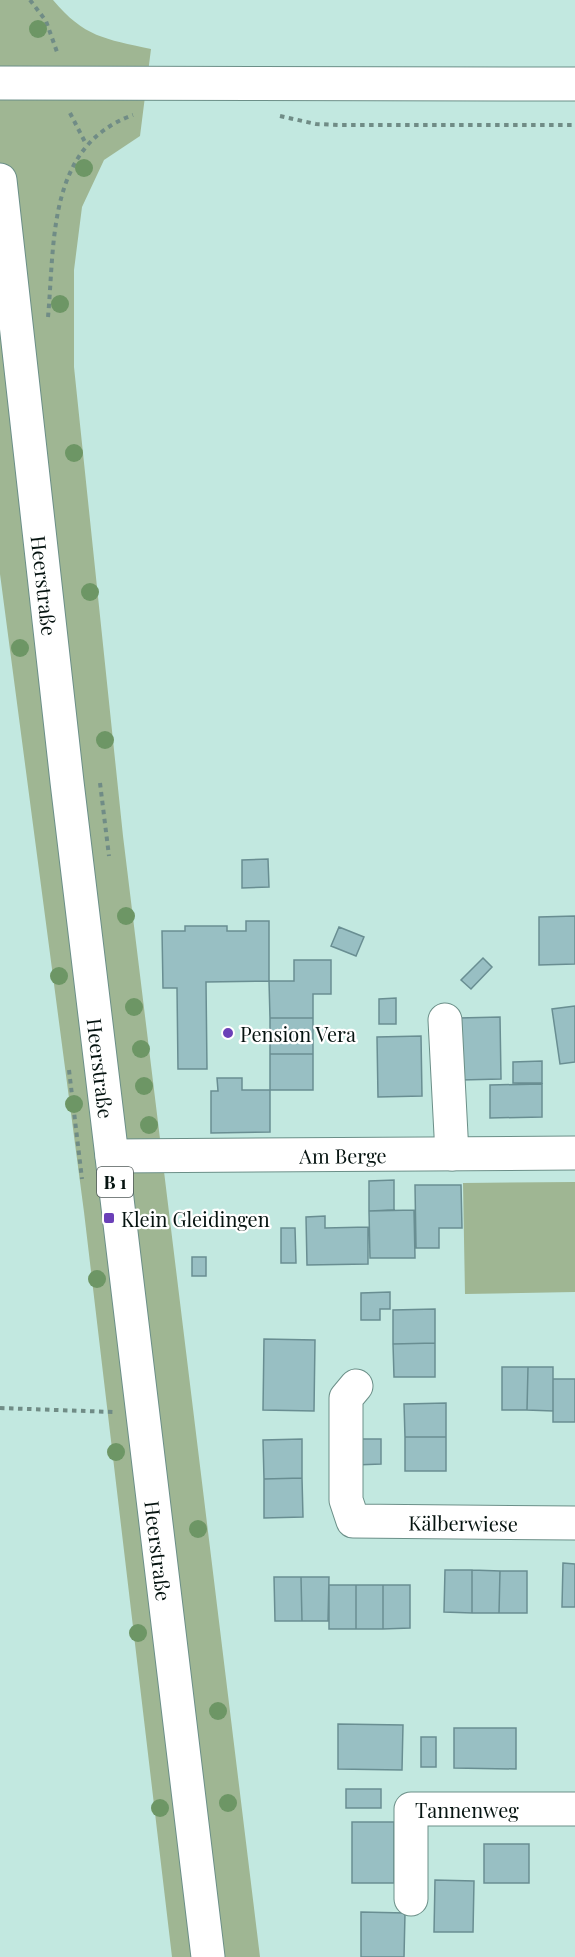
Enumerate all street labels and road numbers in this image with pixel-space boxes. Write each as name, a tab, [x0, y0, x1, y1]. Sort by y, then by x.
street label: Heerstraße	[26, 534, 64, 637]
street label: Heerstraße	[82, 1017, 121, 1120]
street label: Am Berge	[298, 1141, 387, 1168]
road number: B 1	[97, 1167, 133, 1197]
street label: Heerstraße	[140, 1499, 179, 1602]
street label: Kälberwiese	[408, 1508, 518, 1536]
street label: Tannenweg	[415, 1796, 519, 1823]

